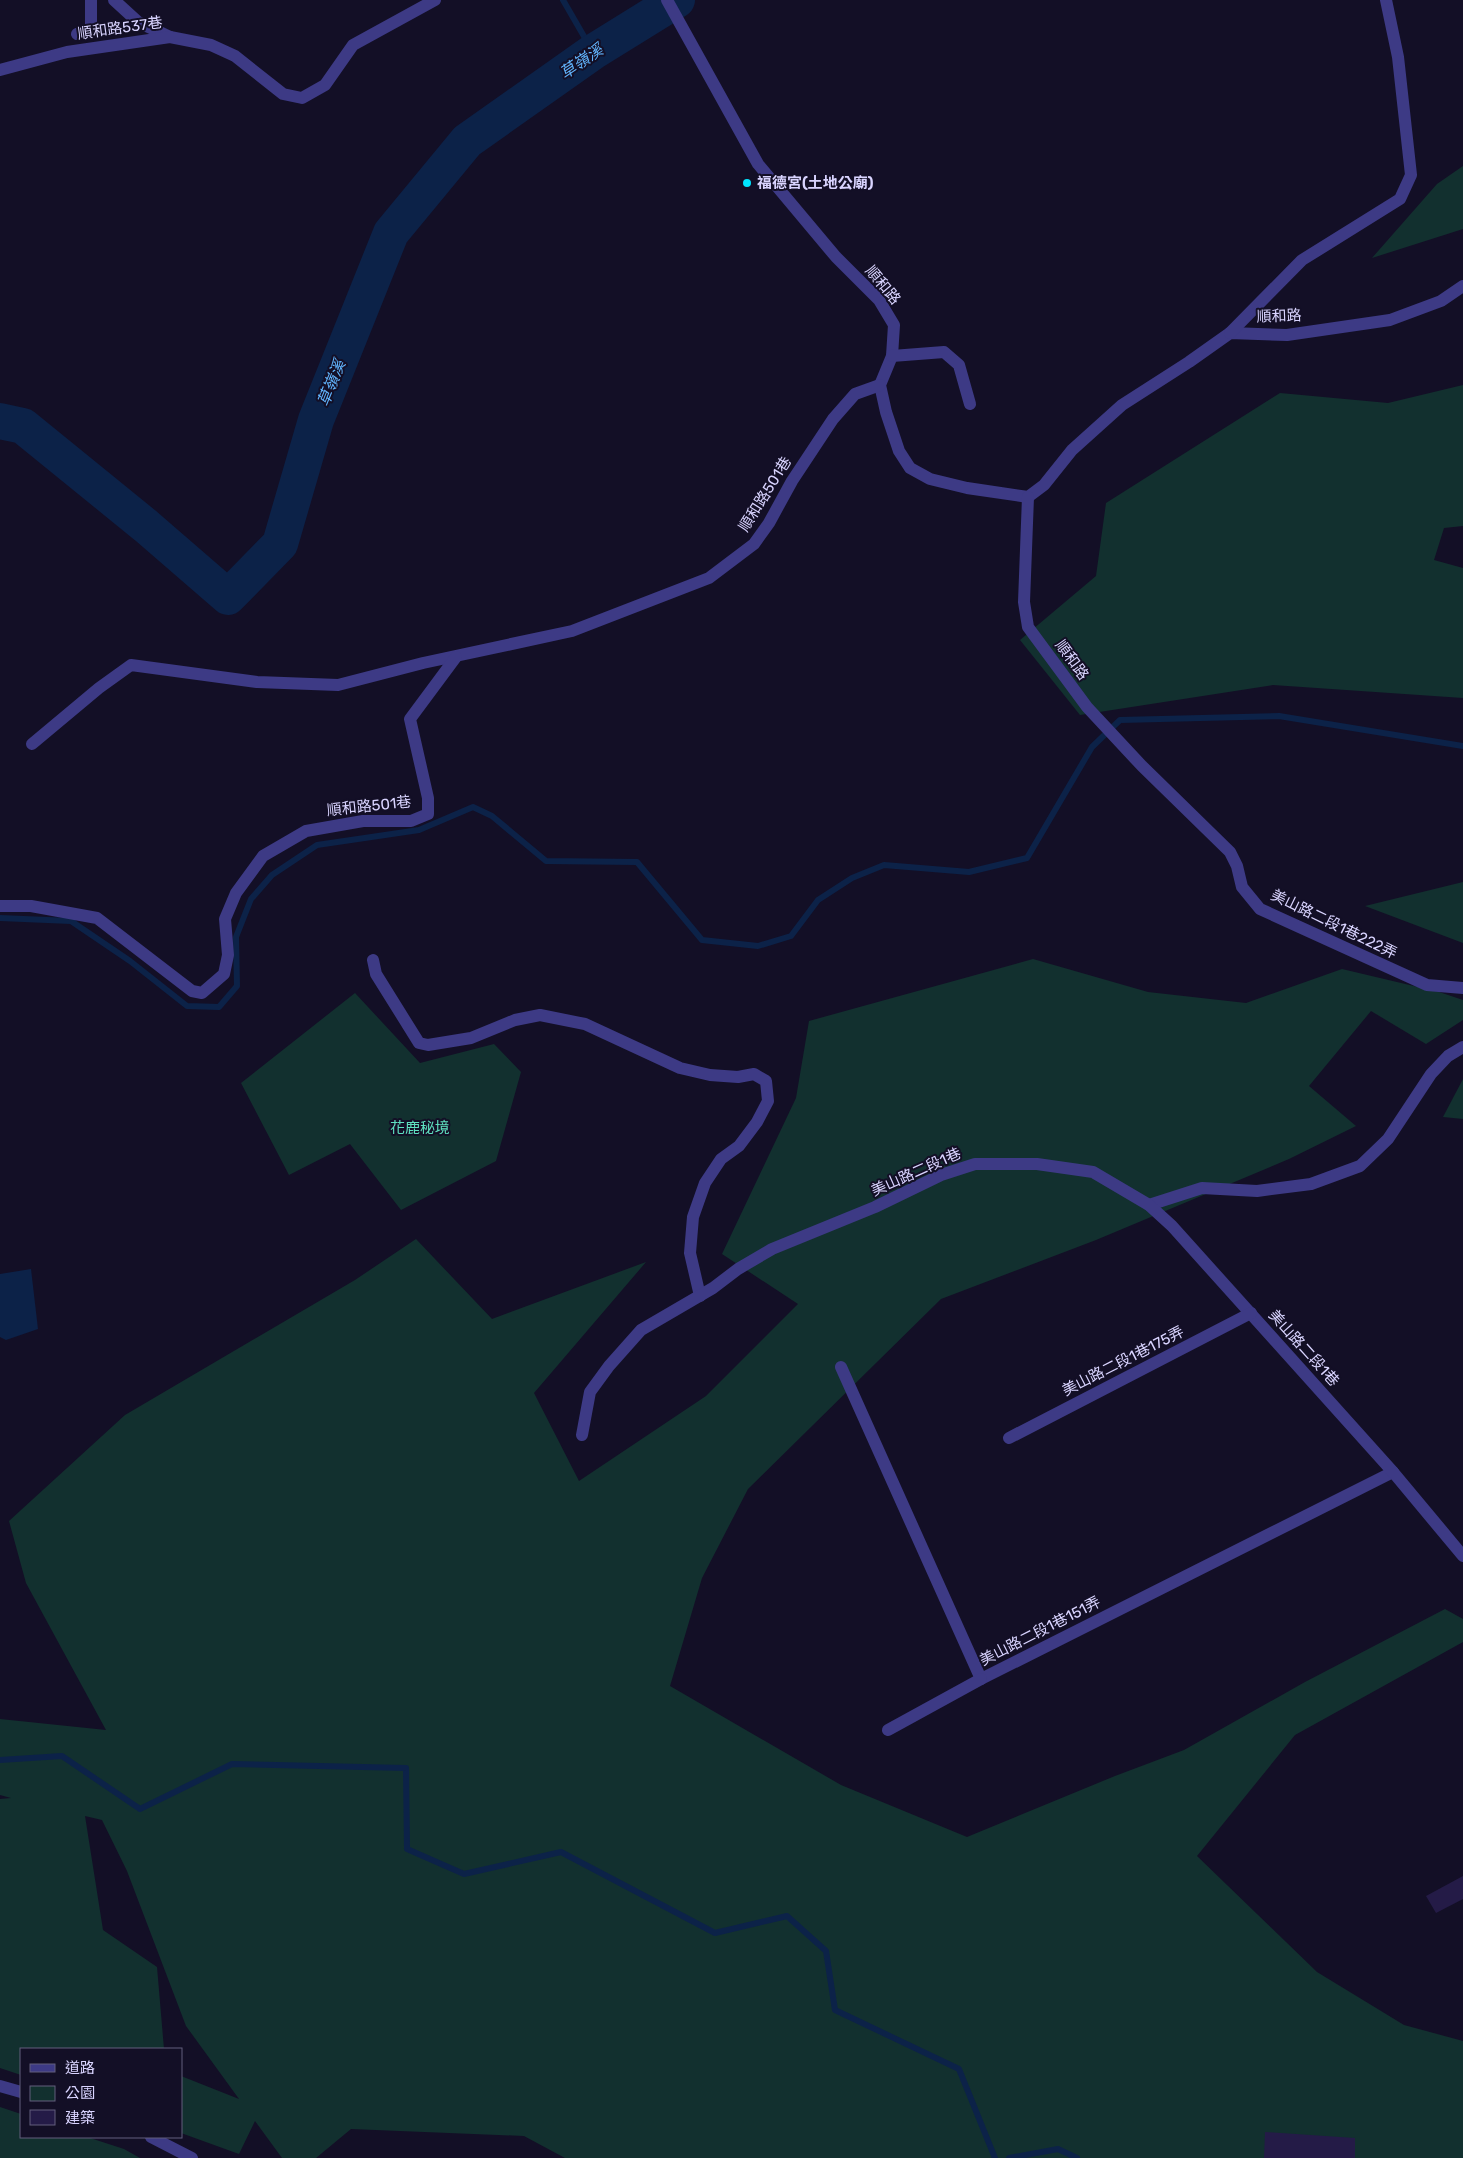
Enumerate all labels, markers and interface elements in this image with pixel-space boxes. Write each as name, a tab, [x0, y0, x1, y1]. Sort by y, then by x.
street label: 順和路537巷	[76, 13, 164, 43]
water label: 草嶺溪	[556, 39, 608, 83]
place label: 福德宮(土地公廟)	[757, 174, 874, 192]
marker: 福德宮(土地公廟)	[741, 177, 753, 189]
street label: 順和路	[862, 262, 904, 308]
street label: 順和路	[1256, 306, 1302, 326]
water label: 草嶺溪	[314, 356, 350, 409]
street label: 順和路501巷	[735, 453, 795, 535]
street label: 順和路	[1051, 637, 1093, 683]
street label: 順和路501巷	[326, 793, 412, 819]
street label: 美山路二段1巷222弄	[1268, 886, 1400, 962]
park label: 花鹿秘境	[390, 1119, 450, 1137]
street label: 美山路二段1巷	[868, 1144, 964, 1200]
street label: 美山路二段1巷	[1265, 1306, 1343, 1390]
street label: 美山路二段1巷175弄	[1059, 1322, 1187, 1400]
street label: 美山路二段1巷151弄	[977, 1593, 1103, 1669]
legend	[20, 2048, 182, 2138]
text: 道路	[65, 2059, 95, 2077]
text: 公園	[65, 2084, 95, 2102]
text: 建築	[65, 2109, 95, 2127]

